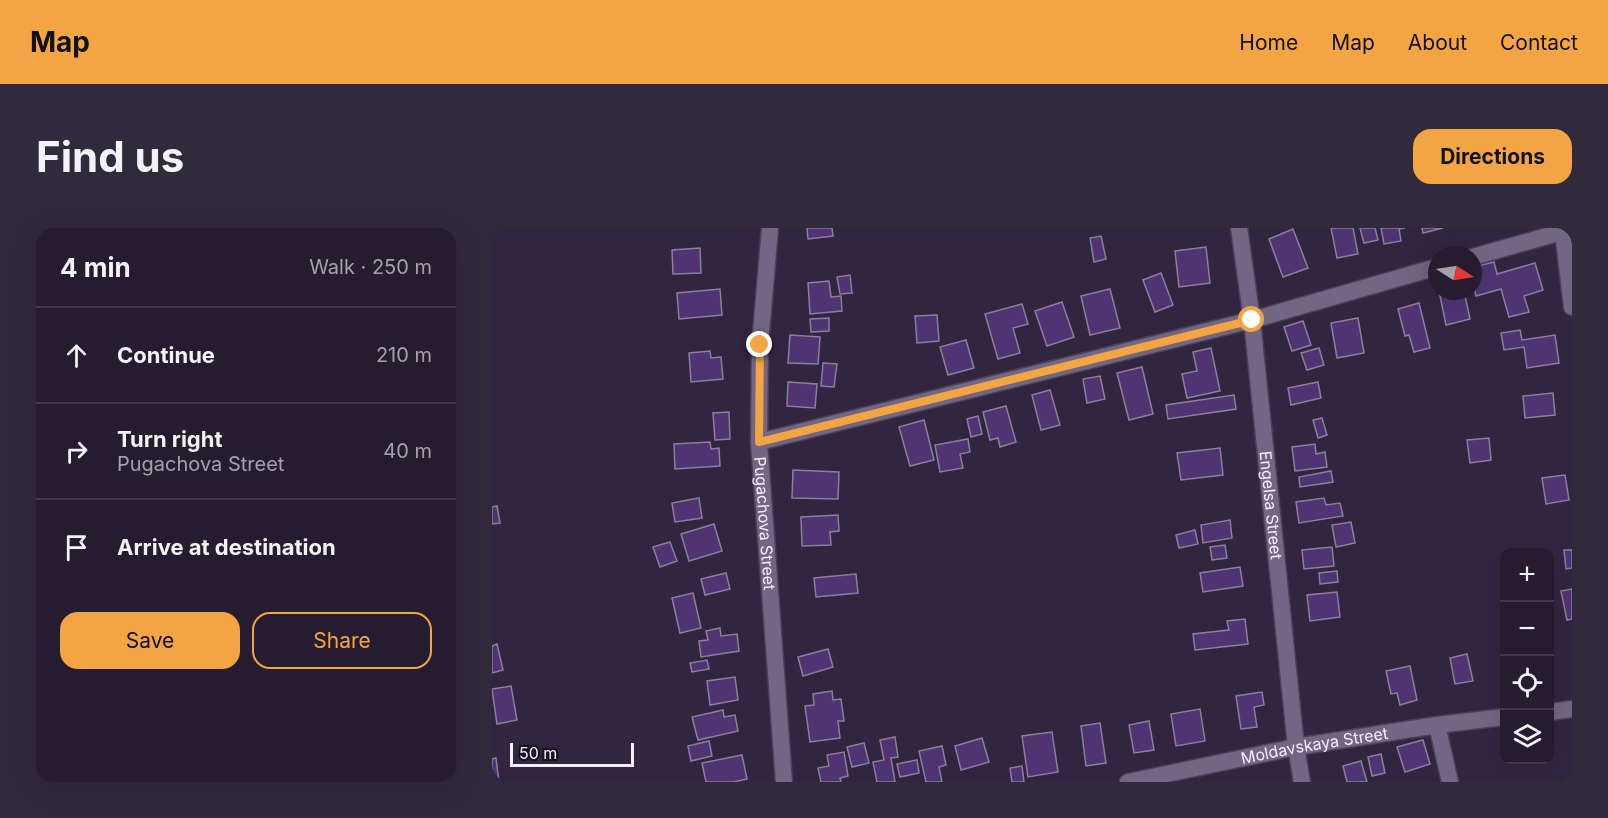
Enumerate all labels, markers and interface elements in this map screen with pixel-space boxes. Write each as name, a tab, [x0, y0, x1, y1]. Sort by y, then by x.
text: Map	[30, 25, 90, 59]
text: Home	[1239, 30, 1298, 55]
text: Map	[1331, 30, 1375, 55]
text: About	[1408, 30, 1467, 55]
text: Contact	[1500, 30, 1578, 55]
button: Directions	[1413, 129, 1572, 184]
text: Find us	[36, 131, 184, 182]
north arrow	[1428, 246, 1482, 300]
text: 4 min	[60, 252, 131, 283]
text: Walk · 250 m	[309, 255, 432, 279]
route start	[1238, 306, 1264, 332]
route end	[746, 331, 772, 357]
icon: ahead	[60, 339, 93, 372]
text: Continue	[117, 342, 215, 368]
text: 210 m	[376, 343, 432, 367]
text: Turn right	[117, 426, 223, 452]
icon: right	[60, 435, 93, 468]
text: 40 m	[383, 439, 432, 463]
street label: Engelsa Street	[1256, 450, 1287, 560]
text: Pugachova Street	[117, 452, 284, 476]
street label: Pugachova Street	[750, 456, 780, 591]
icon: arrive	[60, 531, 93, 564]
text: Arrive at destination	[117, 534, 336, 560]
map controls	[1500, 548, 1554, 764]
button: +	[1500, 548, 1554, 602]
button: −	[1500, 602, 1554, 656]
button: Save	[60, 612, 240, 669]
button: Share	[252, 612, 432, 669]
button: locate	[1500, 656, 1554, 710]
button: layers	[1500, 710, 1554, 764]
street label: Moldavskaya Street	[1239, 723, 1389, 768]
scale bar	[510, 740, 634, 768]
text: 50 m	[519, 743, 557, 763]

